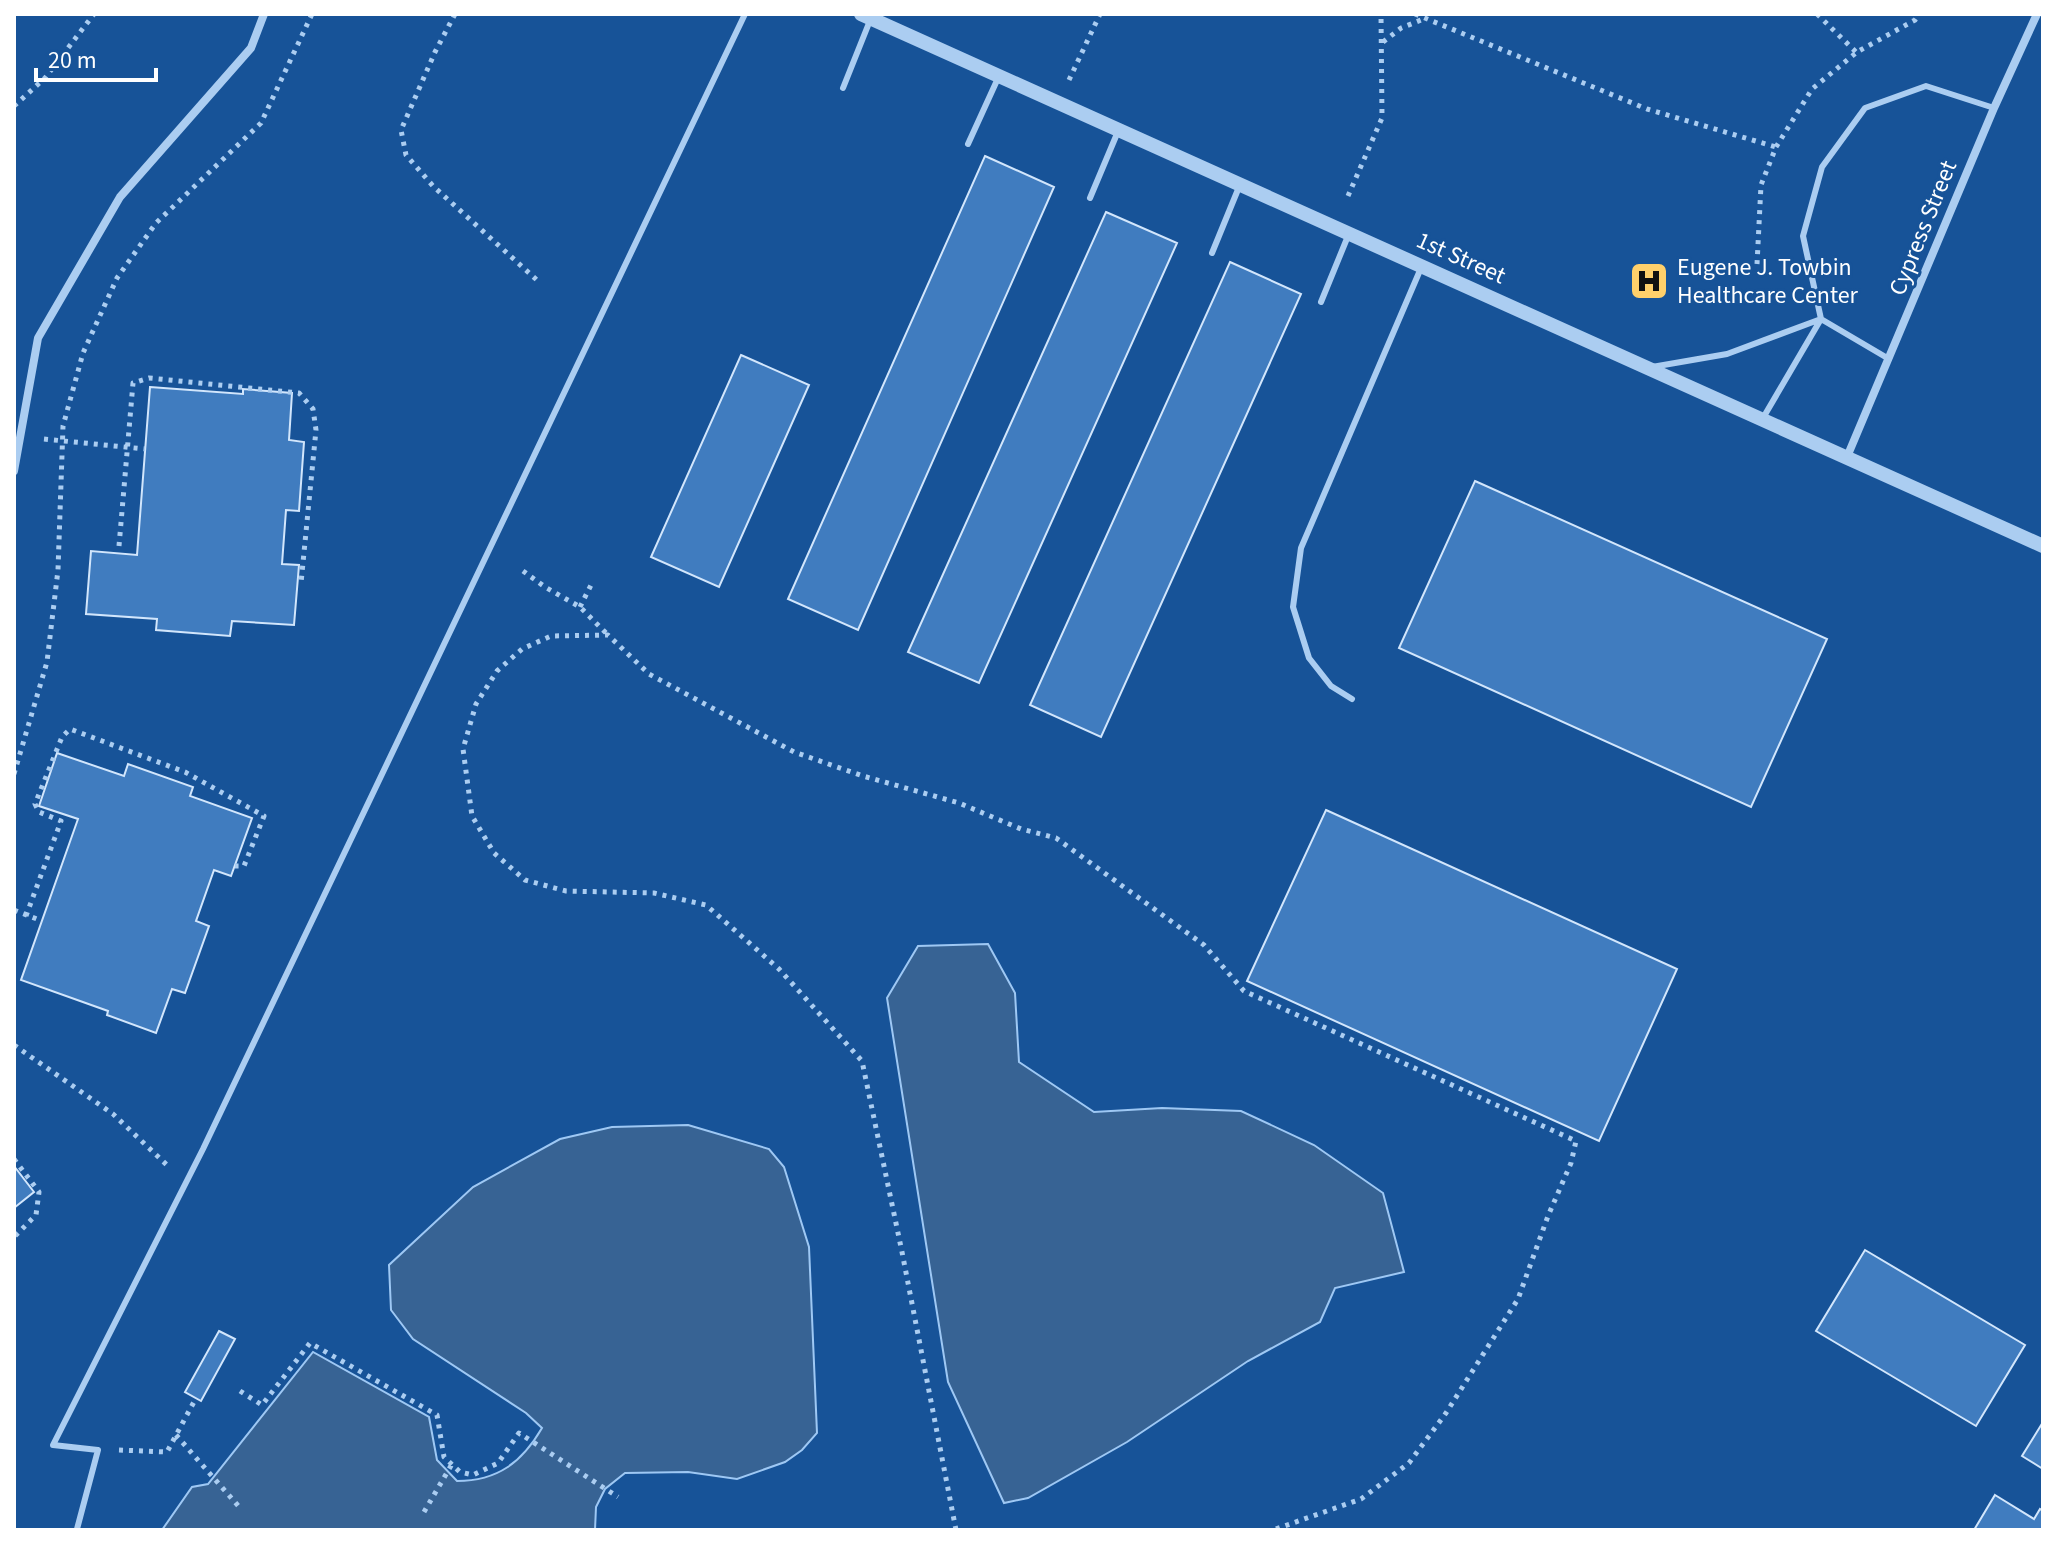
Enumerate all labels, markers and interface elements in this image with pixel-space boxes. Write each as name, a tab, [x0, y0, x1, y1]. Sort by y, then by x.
scale bar	[36, 32, 156, 82]
text: 20 m	[48, 43, 97, 78]
street label: Cypress Street	[1880, 155, 1966, 301]
street label: 1st Street	[1411, 223, 1511, 293]
place label: Eugene J. Towbin Healthcare Center	[1677, 250, 1859, 313]
hospital icon: Eugene J. Towbin Healthcare Center	[1628, 260, 1670, 302]

